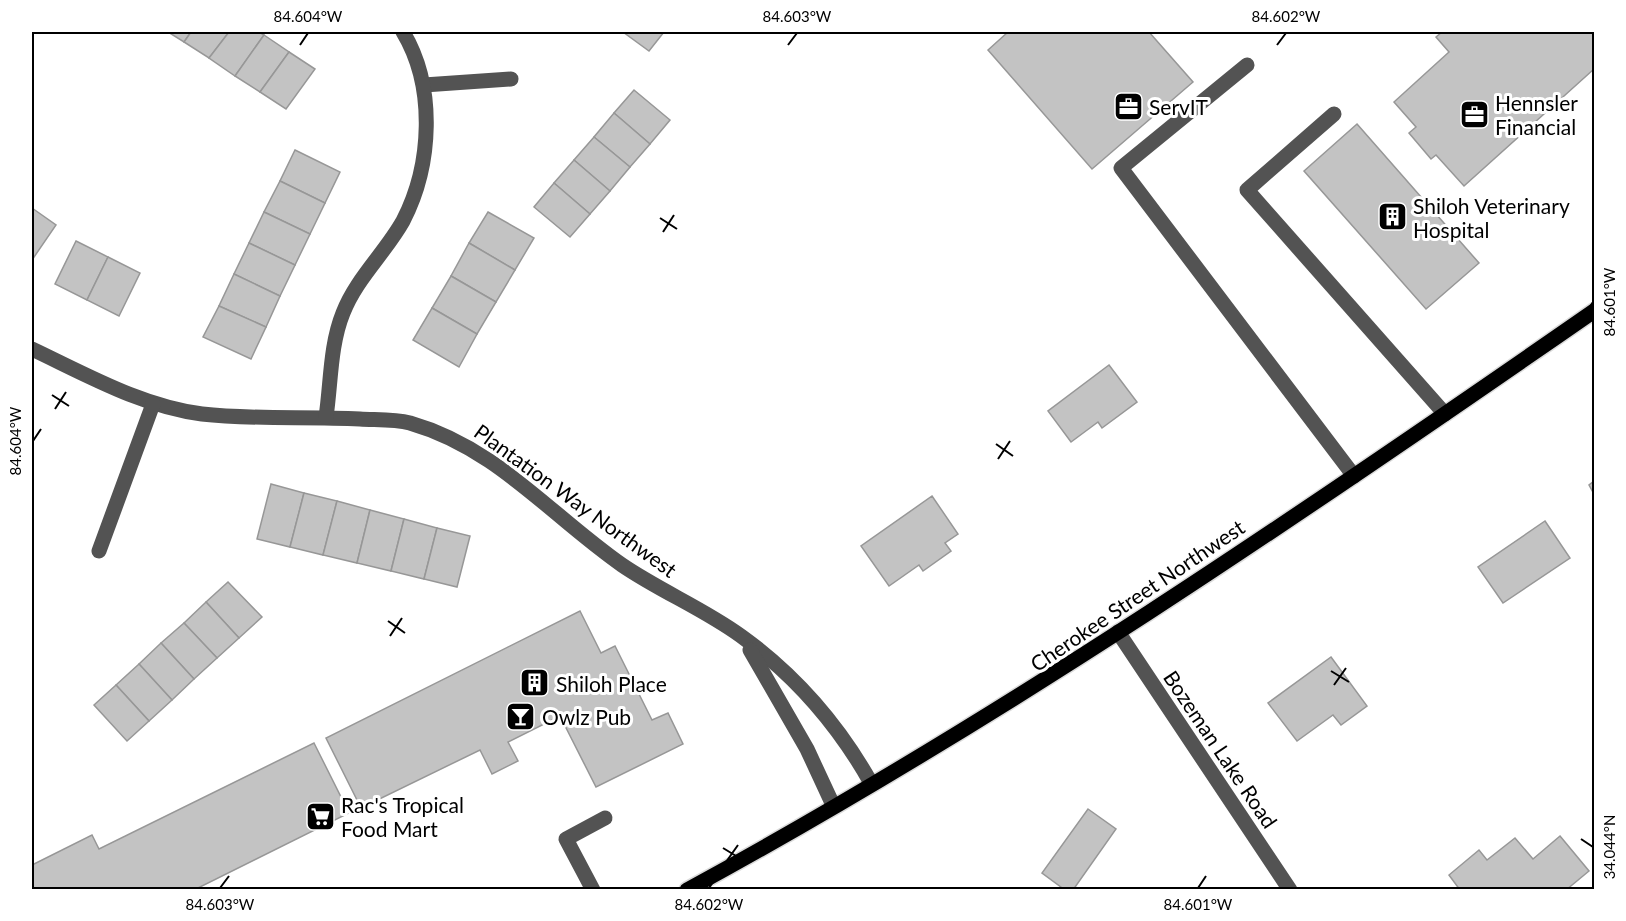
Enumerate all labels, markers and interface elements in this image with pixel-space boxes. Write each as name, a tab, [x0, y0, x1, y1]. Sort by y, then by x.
text: 84.604°W	[274, 7, 343, 25]
text: 84.603°W	[763, 7, 832, 25]
text: 84.602°W	[1252, 7, 1321, 25]
office icon: ServIT	[1112, 90, 1144, 122]
place label: Hennsler Financial	[1495, 90, 1578, 139]
place label: ServIT	[1149, 94, 1209, 119]
office icon: Hennsler Financial	[1458, 98, 1490, 130]
place label: Shiloh Veterinary Hospital	[1413, 193, 1570, 242]
building icon: Shiloh Veterinary Hospital	[1376, 201, 1408, 233]
text: 84.601°W	[1600, 267, 1618, 336]
text: 84.604°W	[6, 406, 24, 475]
street label: Plantation Way Northwest	[470, 418, 682, 582]
street label: Cherokee Street Northwest	[1025, 514, 1249, 676]
street label: Bozeman Lake Road	[1159, 665, 1283, 833]
building icon: Shiloh Place	[519, 667, 551, 699]
place label: Shiloh Place	[556, 671, 667, 696]
bar icon: Owlz Pub	[505, 700, 537, 732]
place label: Owlz Pub	[542, 704, 631, 729]
place label: Rac's Tropical Food Mart	[341, 792, 464, 841]
supermarket icon: Rac's Tropical Food Mart	[304, 800, 336, 832]
text: 34.044°N	[1600, 815, 1618, 879]
text: 84.603°W	[186, 895, 255, 913]
text: 84.602°W	[675, 895, 744, 913]
text: 84.601°W	[1164, 895, 1233, 913]

